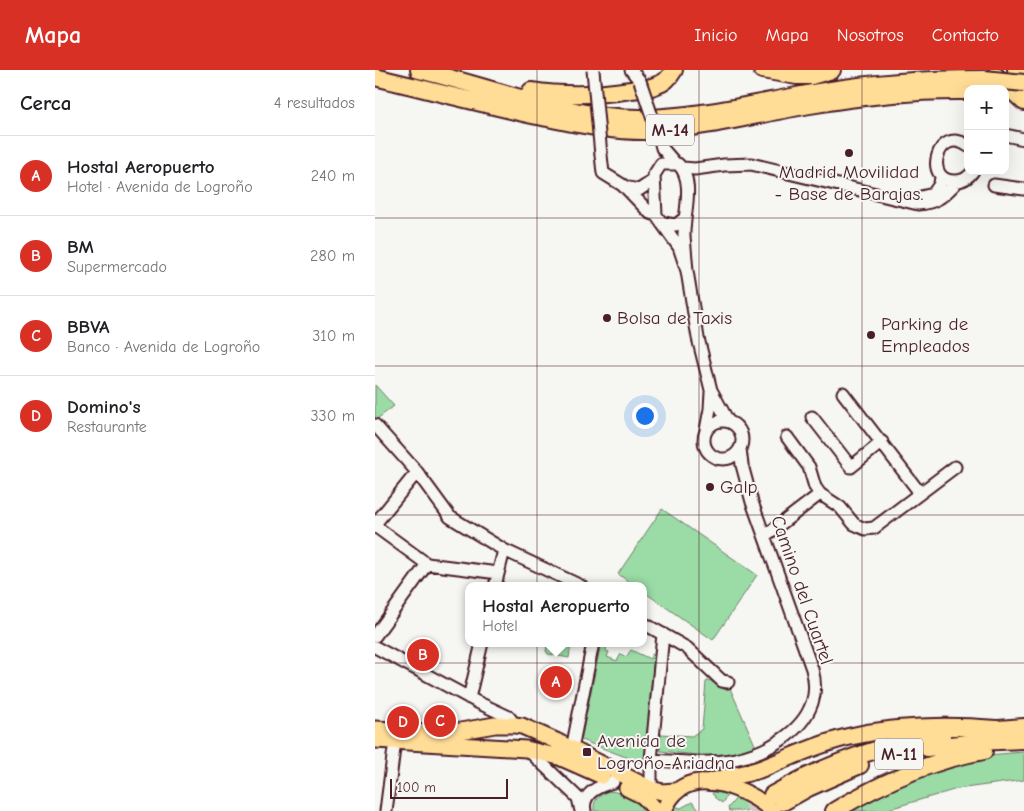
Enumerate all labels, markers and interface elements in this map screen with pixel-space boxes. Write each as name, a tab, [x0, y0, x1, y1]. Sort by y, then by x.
text: Mapa	[25, 21, 81, 49]
text: Inicio	[694, 25, 738, 46]
text: Mapa	[766, 25, 809, 46]
text: Nosotros	[837, 25, 904, 46]
text: Contacto	[932, 25, 999, 46]
map controls	[964, 85, 1009, 175]
button: +	[964, 85, 1009, 130]
text: Cerca	[20, 91, 71, 115]
text: 4 resultados	[274, 94, 355, 112]
road number: M-14	[646, 114, 694, 146]
button: −	[964, 130, 1009, 175]
marker: Madrid Movilidad - Base de Barajas.	[843, 147, 855, 159]
text: Hostal Aeropuerto	[67, 156, 215, 178]
place label: Madrid Movilidad - Base de Barajas.	[775, 161, 924, 205]
text: A	[32, 167, 40, 185]
text: 240 m	[311, 167, 355, 185]
text: Hotel · Avenida de Logroño	[67, 178, 253, 196]
text: BM	[67, 236, 94, 258]
text: B	[31, 247, 41, 265]
text: 280 m	[310, 247, 355, 265]
text: Supermercado	[67, 258, 167, 276]
place label: Bolsa de Taxis	[617, 307, 732, 329]
marker: Bolsa de Taxis	[601, 312, 613, 324]
place label: Parking de Empleados	[881, 313, 970, 357]
text: BBVA	[67, 316, 110, 338]
text: C	[31, 327, 41, 345]
text: 310 m	[312, 327, 355, 345]
marker: Parking de Empleados	[865, 329, 877, 341]
text: Banco · Avenida de Logroño	[67, 338, 260, 356]
text: Domino's	[67, 396, 141, 418]
your location	[632, 403, 658, 429]
text: D	[31, 407, 41, 425]
text: 330 m	[310, 407, 355, 425]
text: Restaurante	[67, 418, 147, 436]
place label: Galp	[720, 476, 758, 498]
marker: Galp	[704, 481, 716, 493]
street label: Camino del Cuartel	[766, 513, 838, 667]
popup	[465, 582, 647, 647]
text: Hostal Aeropuerto	[482, 595, 630, 617]
text: Hotel	[482, 617, 518, 635]
pin: B	[407, 636, 439, 674]
pin: A	[540, 663, 572, 701]
pin: C	[424, 702, 456, 740]
pin: D	[387, 703, 419, 741]
place label: Avenida de Logroño-Ariadna	[597, 730, 735, 774]
road number: M-11	[875, 739, 923, 770]
marker: Avenida de Logroño-Ariadna	[581, 746, 593, 758]
scale bar	[390, 776, 507, 799]
text: 100 m	[397, 779, 436, 796]

